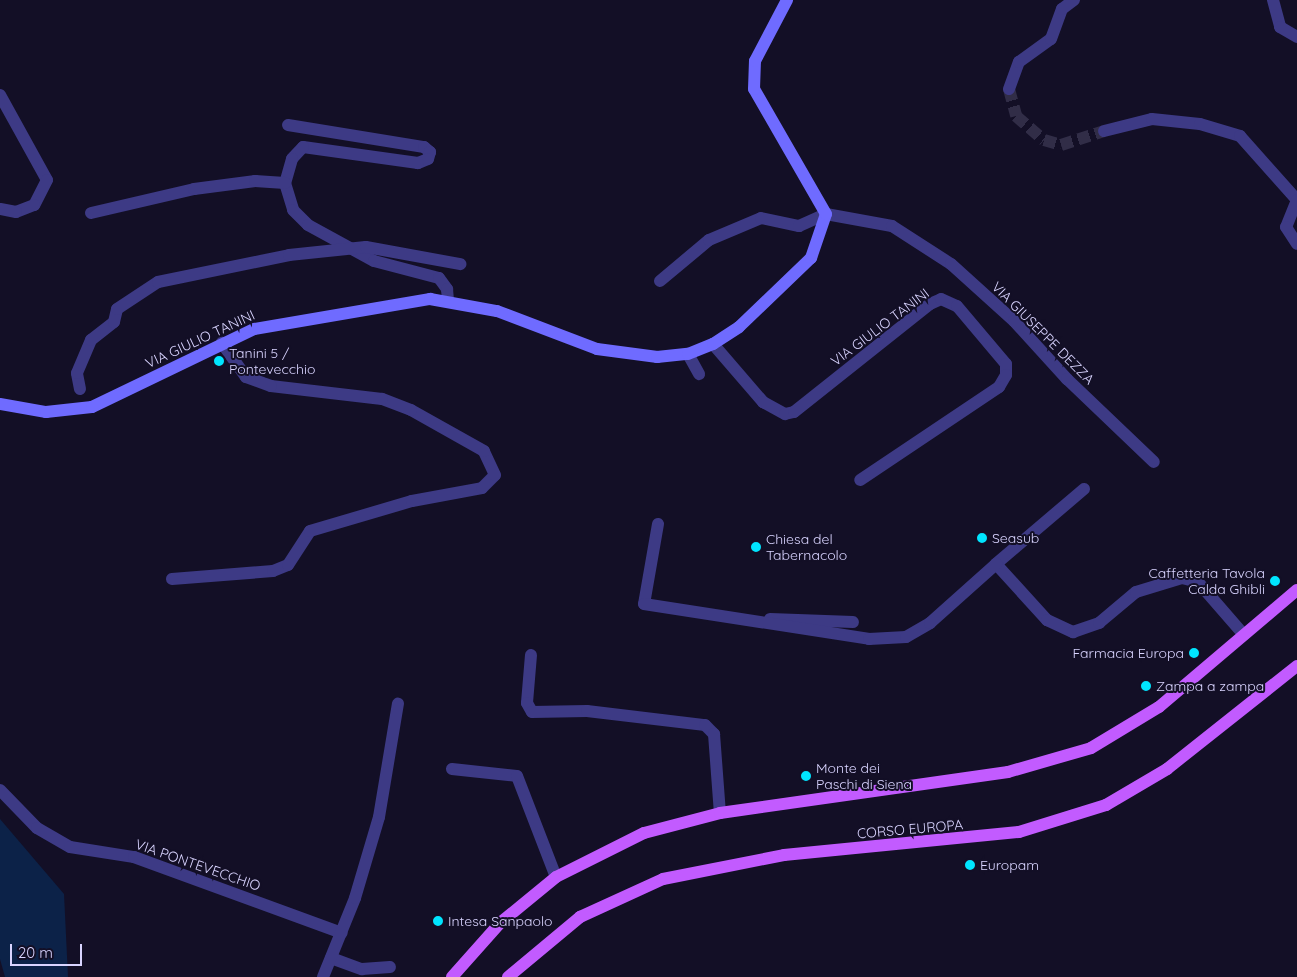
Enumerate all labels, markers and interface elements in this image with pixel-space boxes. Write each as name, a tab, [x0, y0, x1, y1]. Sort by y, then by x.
street label: VIA GIUSEPPE DEZZA	[988, 278, 1098, 388]
street label: VIA GIULIO TANINI	[828, 285, 932, 369]
street label: VIA GIULIO TANINI	[143, 306, 257, 372]
place label: Tanini 5 / Pontevecchio	[229, 345, 315, 378]
marker: Tanini 5 / Pontevecchio	[213, 355, 225, 367]
place label: Seasub	[992, 530, 1039, 546]
place label: Chiesa del Tabernacolo	[766, 531, 847, 564]
marker: Seasub	[976, 532, 988, 544]
marker: Chiesa del Tabernacolo	[750, 541, 762, 553]
place label: Caffetteria Tavola Calda Ghibli	[1148, 565, 1265, 598]
marker: Caffetteria Tavola Calda Ghibli	[1269, 575, 1281, 587]
place label: Farmacia Europa	[1072, 645, 1184, 661]
marker: Farmacia Europa	[1188, 647, 1200, 659]
place label: Zampa a zampa	[1156, 678, 1264, 694]
marker: Zampa a zampa	[1140, 680, 1152, 692]
place label: Monte dei Paschi di Siena	[816, 760, 912, 792]
marker: Monte dei Paschi di Siena	[800, 770, 812, 782]
street label: CORSO EUROPA	[856, 816, 964, 842]
street label: VIA PONTEVECCHIO	[133, 836, 263, 894]
place label: Europam	[980, 857, 1039, 873]
marker: Europam	[964, 859, 976, 871]
place label: Intesa Sanpaolo	[448, 913, 553, 929]
marker: Intesa Sanpaolo	[432, 915, 444, 927]
scale bar	[12, 934, 85, 966]
text: 20 m	[18, 943, 53, 962]

